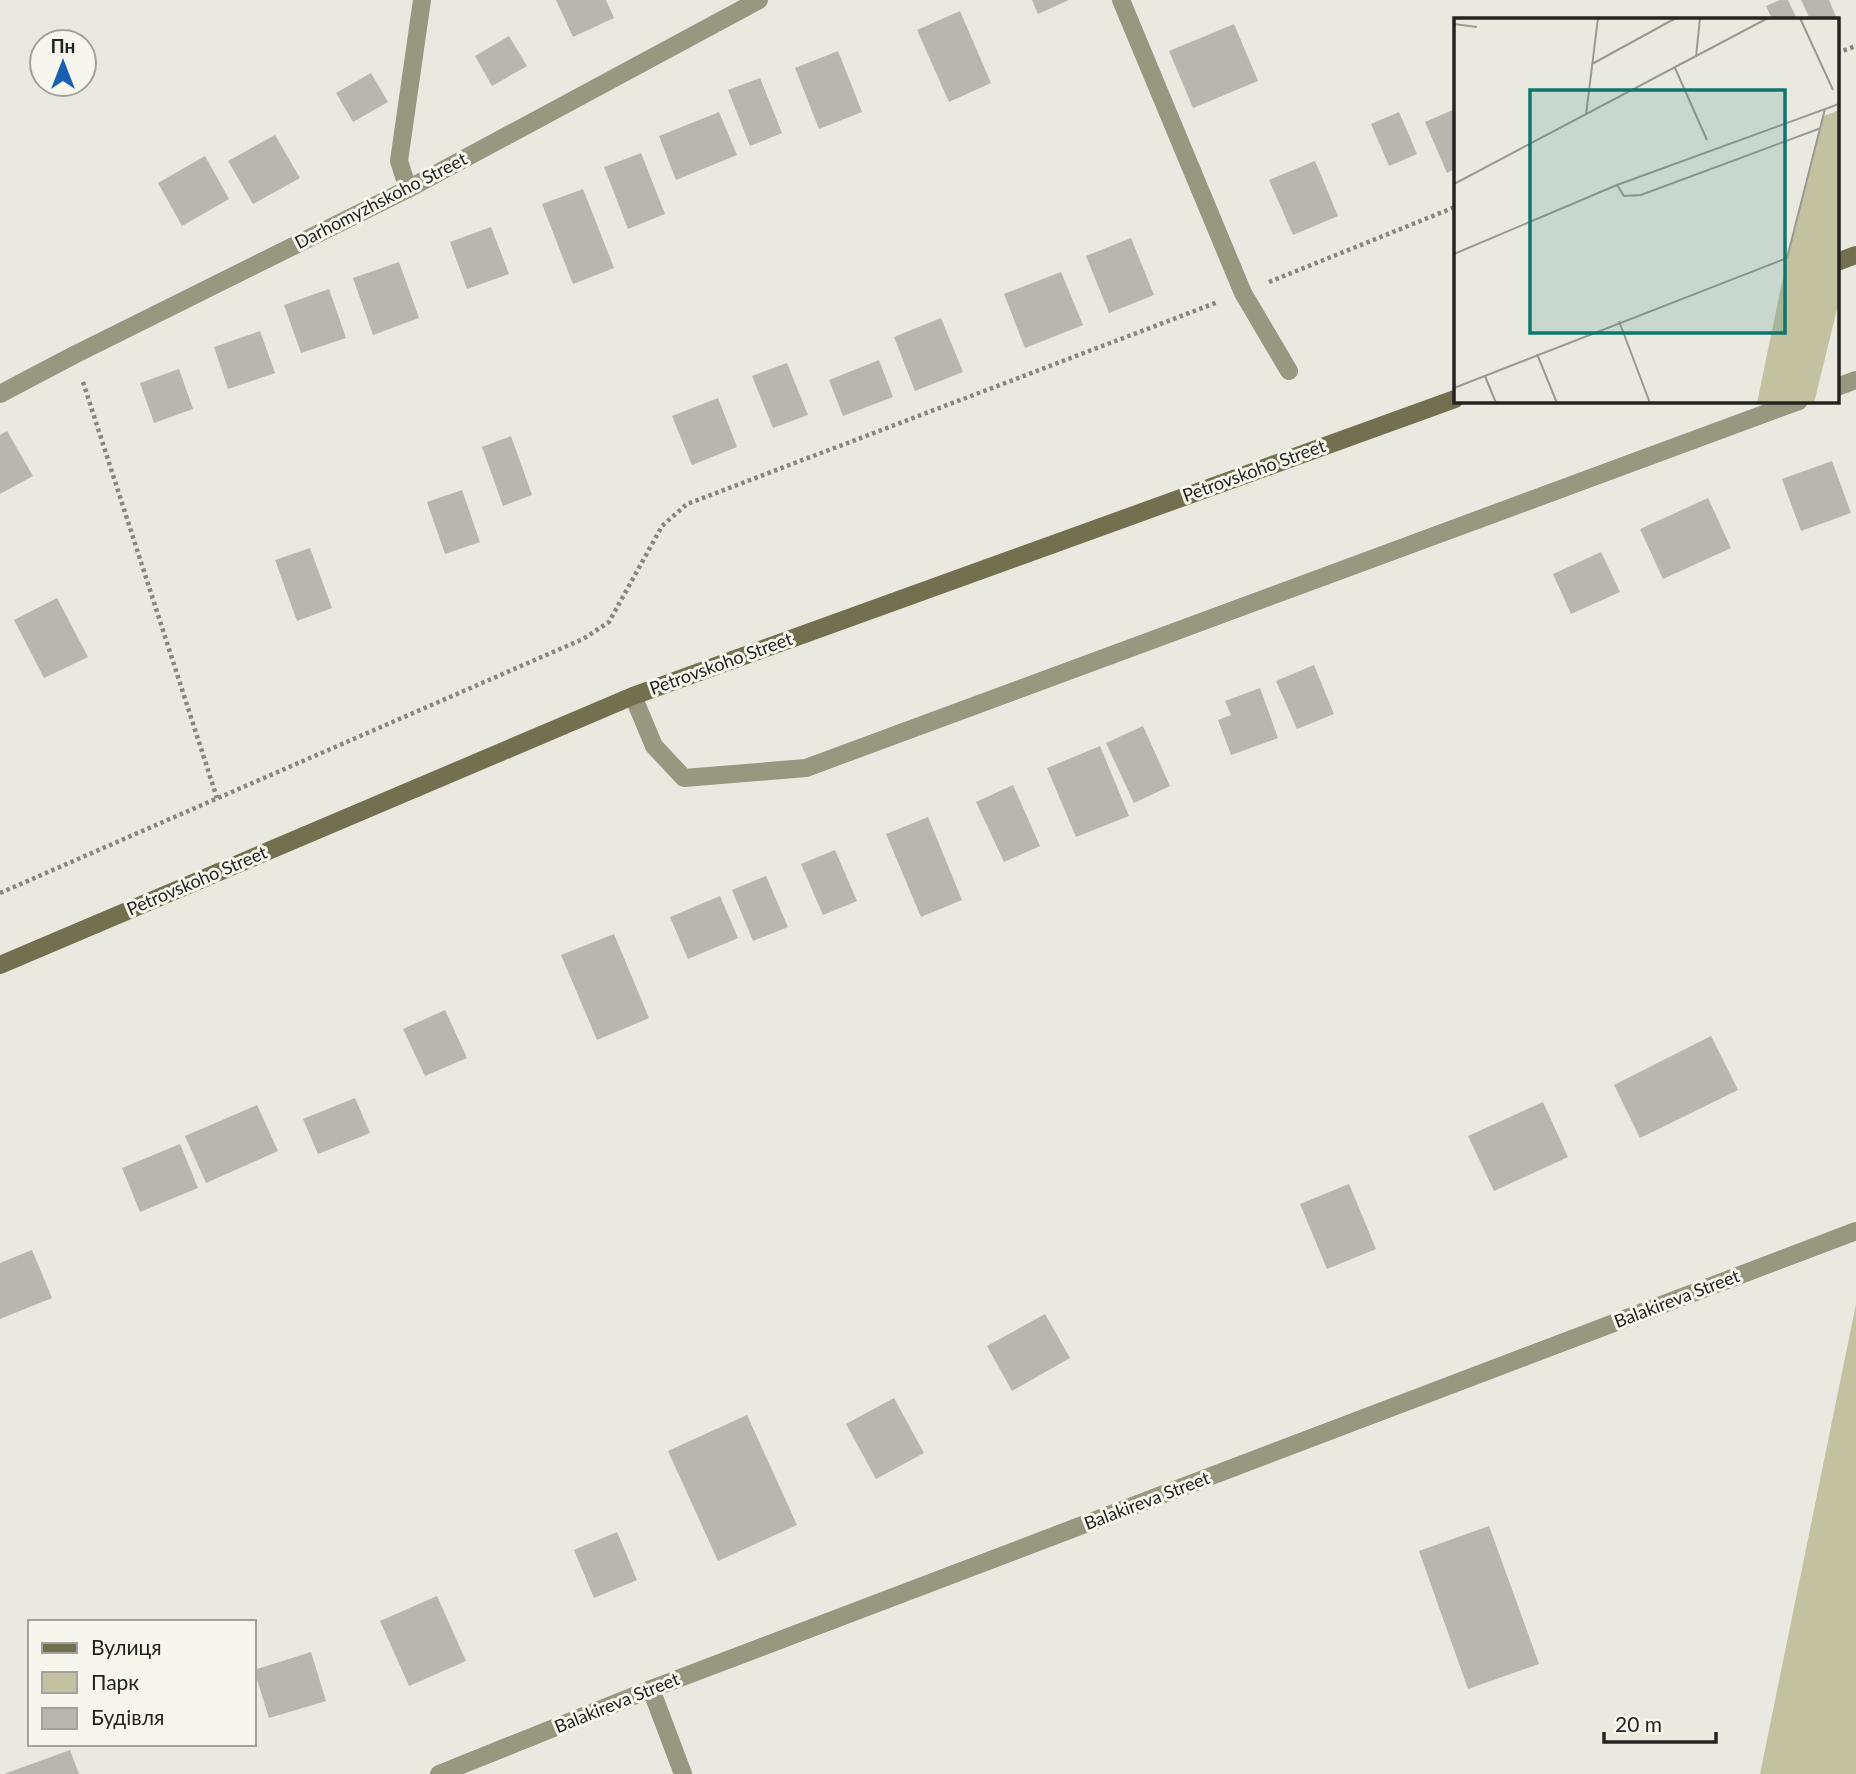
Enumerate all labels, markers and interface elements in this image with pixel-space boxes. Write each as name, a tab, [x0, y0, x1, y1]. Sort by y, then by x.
inset map	[1454, 18, 1839, 402]
north arrow	[28, 28, 98, 98]
text: Пн	[51, 34, 75, 57]
street label: Darhomyzhskoho Street	[291, 147, 471, 253]
street label: Petrovskoho Street	[1179, 434, 1329, 506]
street label: Petrovskoho Street	[646, 627, 796, 699]
street label: Petrovskoho Street	[123, 840, 271, 920]
street label: Balakireva Street	[1611, 1264, 1743, 1332]
street label: Balakireva Street	[1081, 1466, 1213, 1534]
legend	[28, 1620, 256, 1746]
text: Вулиця	[91, 1634, 162, 1659]
street label: Balakireva Street	[551, 1667, 683, 1737]
text: Парк	[91, 1669, 139, 1694]
scale bar	[1604, 1700, 1716, 1744]
text: Будівля	[91, 1704, 164, 1729]
text: 20 m	[1615, 1711, 1662, 1736]

